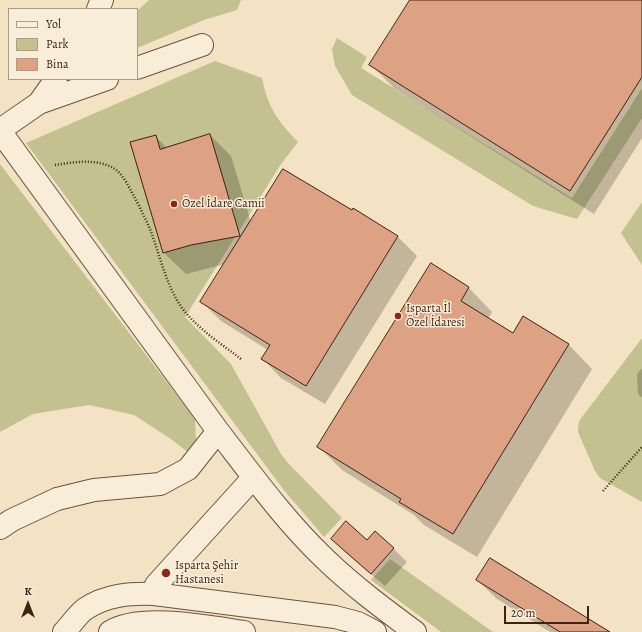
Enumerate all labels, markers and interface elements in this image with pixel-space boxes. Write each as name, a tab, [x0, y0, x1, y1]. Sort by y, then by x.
legend	[8, 8, 138, 80]
text: Yol	[46, 16, 61, 32]
text: Park	[46, 36, 69, 52]
text: Bina	[46, 56, 69, 72]
place label: Özel İdare Camii	[182, 197, 265, 211]
marker: Özel İdare Camii	[169, 199, 179, 209]
place label: Isparta İl Özel İdaresi	[406, 302, 465, 330]
marker: Isparta İl Özel İdaresi	[393, 311, 403, 321]
place label: Isparta Şehir Hastanesi	[175, 559, 238, 587]
marker: Isparta Şehir Hastanesi	[160, 567, 172, 579]
north arrow	[8, 584, 48, 624]
text: K	[24, 584, 32, 599]
scale bar	[506, 598, 591, 624]
text: 20 m	[511, 605, 535, 621]

